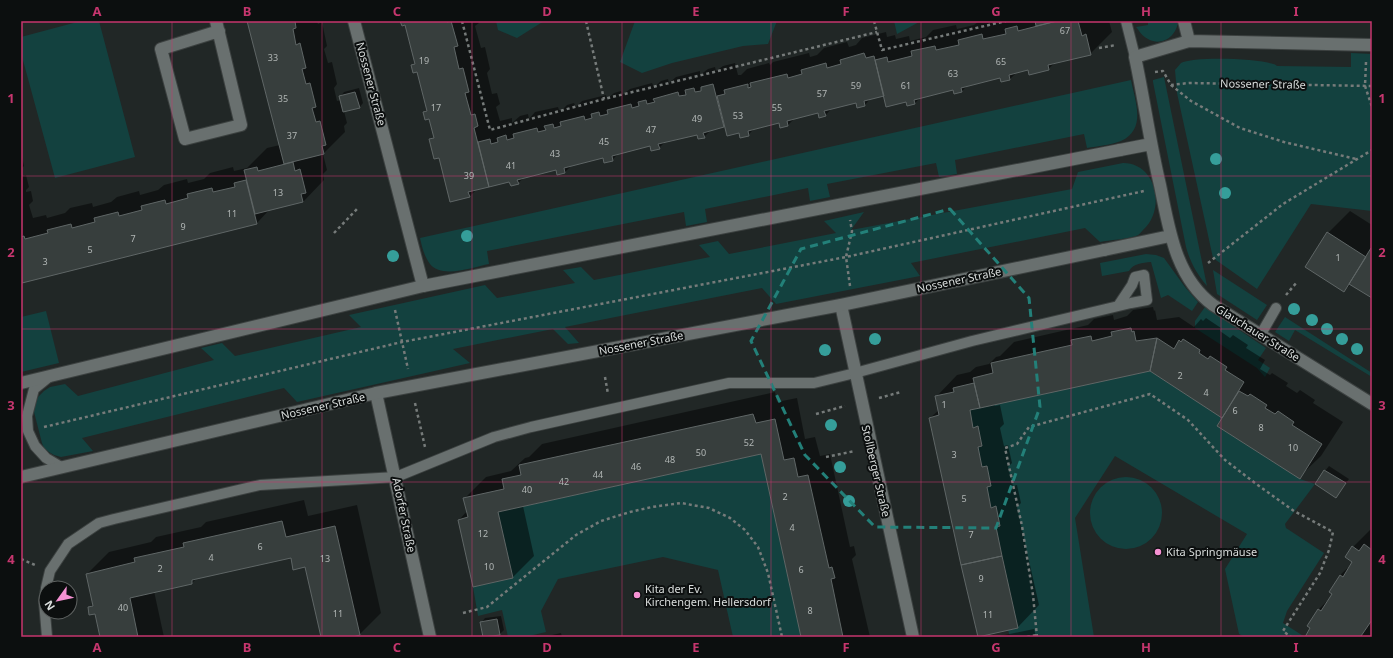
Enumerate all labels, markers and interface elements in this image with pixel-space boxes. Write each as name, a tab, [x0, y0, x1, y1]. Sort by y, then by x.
text: A	[93, 2, 102, 20]
text: B	[243, 2, 251, 20]
text: C	[393, 2, 401, 20]
text: D	[542, 2, 552, 20]
text: E	[692, 2, 700, 20]
text: F	[842, 2, 850, 20]
text: G	[991, 2, 1001, 20]
text: H	[1141, 2, 1151, 20]
text: I	[1293, 2, 1299, 20]
house number: 67	[1060, 24, 1070, 37]
street label: Nossener Straße	[353, 40, 390, 127]
house number: 33	[268, 51, 278, 64]
house number: 19	[419, 54, 429, 67]
house number: 65	[996, 55, 1006, 68]
house number: 63	[948, 67, 958, 80]
street label: Nossener Straße	[1220, 75, 1306, 92]
house number: 59	[851, 79, 861, 92]
house number: 61	[901, 79, 911, 92]
house number: 57	[817, 87, 827, 100]
text: 1	[7, 89, 15, 107]
text: 1	[1378, 89, 1386, 107]
house number: 35	[278, 92, 288, 105]
house number: 17	[431, 101, 441, 114]
house number: 55	[772, 101, 782, 114]
house number: 53	[733, 109, 743, 122]
house number: 49	[692, 112, 702, 125]
house number: 47	[646, 123, 656, 136]
house number: 37	[287, 129, 297, 142]
house number: 45	[599, 135, 609, 148]
house number: 43	[550, 147, 560, 160]
house number: 41	[506, 159, 516, 172]
house number: 39	[464, 169, 474, 182]
house number: 13	[273, 186, 283, 199]
house number: 11	[227, 207, 237, 220]
house number: 9	[180, 220, 186, 233]
house number: 7	[130, 232, 136, 245]
text: 2	[7, 243, 15, 261]
house number: 5	[87, 243, 93, 256]
text: 2	[1378, 243, 1386, 261]
house number: 1	[1335, 251, 1341, 264]
house number: 3	[42, 255, 48, 268]
street label: Nossener Straße	[915, 263, 1002, 296]
street label: Glauchauer Straße	[1214, 301, 1303, 364]
street label: Nossener Straße	[597, 327, 684, 358]
house number: 2	[1177, 369, 1183, 382]
house number: 4	[1203, 386, 1209, 399]
street label: Nossener Straße	[279, 389, 366, 422]
text: 3	[7, 396, 15, 414]
text: 3	[1378, 396, 1386, 414]
house number: 1	[941, 398, 947, 411]
house number: 6	[1232, 404, 1238, 417]
house number: 8	[1258, 421, 1264, 434]
street label: Stollberger Straße	[859, 424, 894, 518]
house number: 52	[744, 436, 754, 449]
house number: 10	[1288, 441, 1298, 454]
house number: 50	[696, 446, 706, 459]
house number: 3	[951, 448, 957, 461]
house number: 48	[665, 453, 675, 466]
house number: 46	[631, 460, 641, 473]
house number: 44	[593, 468, 603, 481]
house number: 42	[559, 475, 569, 488]
street label: Adorfer Straße	[389, 476, 420, 554]
house number: 40	[522, 483, 532, 496]
house number: 2	[782, 490, 788, 503]
house number: 5	[961, 492, 967, 505]
house number: 4	[789, 521, 795, 534]
house number: 12	[478, 527, 488, 540]
house number: 7	[968, 528, 974, 541]
house number: 6	[257, 540, 263, 553]
place label: Kita Springmäuse	[1166, 544, 1257, 559]
marker: Kita Springmäuse	[1153, 547, 1163, 557]
text: 4	[7, 550, 15, 568]
text: 4	[1378, 550, 1386, 568]
house number: 4	[208, 551, 214, 564]
house number: 13	[320, 552, 330, 565]
house number: 10	[484, 560, 494, 573]
house number: 2	[157, 562, 163, 575]
house number: 6	[798, 563, 804, 576]
house number: 9	[978, 572, 984, 585]
north arrow	[38, 580, 78, 620]
place label: Kita der Ev. Kirchengem. Hellersdorf	[645, 581, 772, 609]
marker: Kita der Ev. Kirchengem. Hellersdorf	[632, 590, 642, 600]
text: N	[40, 598, 58, 614]
house number: 40	[118, 601, 128, 614]
house number: 8	[807, 604, 813, 617]
house number: 11	[333, 607, 343, 620]
house number: 11	[983, 608, 993, 621]
text: A	[93, 638, 102, 656]
text: B	[243, 638, 251, 656]
text: C	[393, 638, 401, 656]
text: D	[542, 638, 552, 656]
text: E	[692, 638, 700, 656]
text: F	[842, 638, 850, 656]
text: G	[991, 638, 1001, 656]
text: H	[1141, 638, 1151, 656]
text: I	[1293, 638, 1299, 656]

